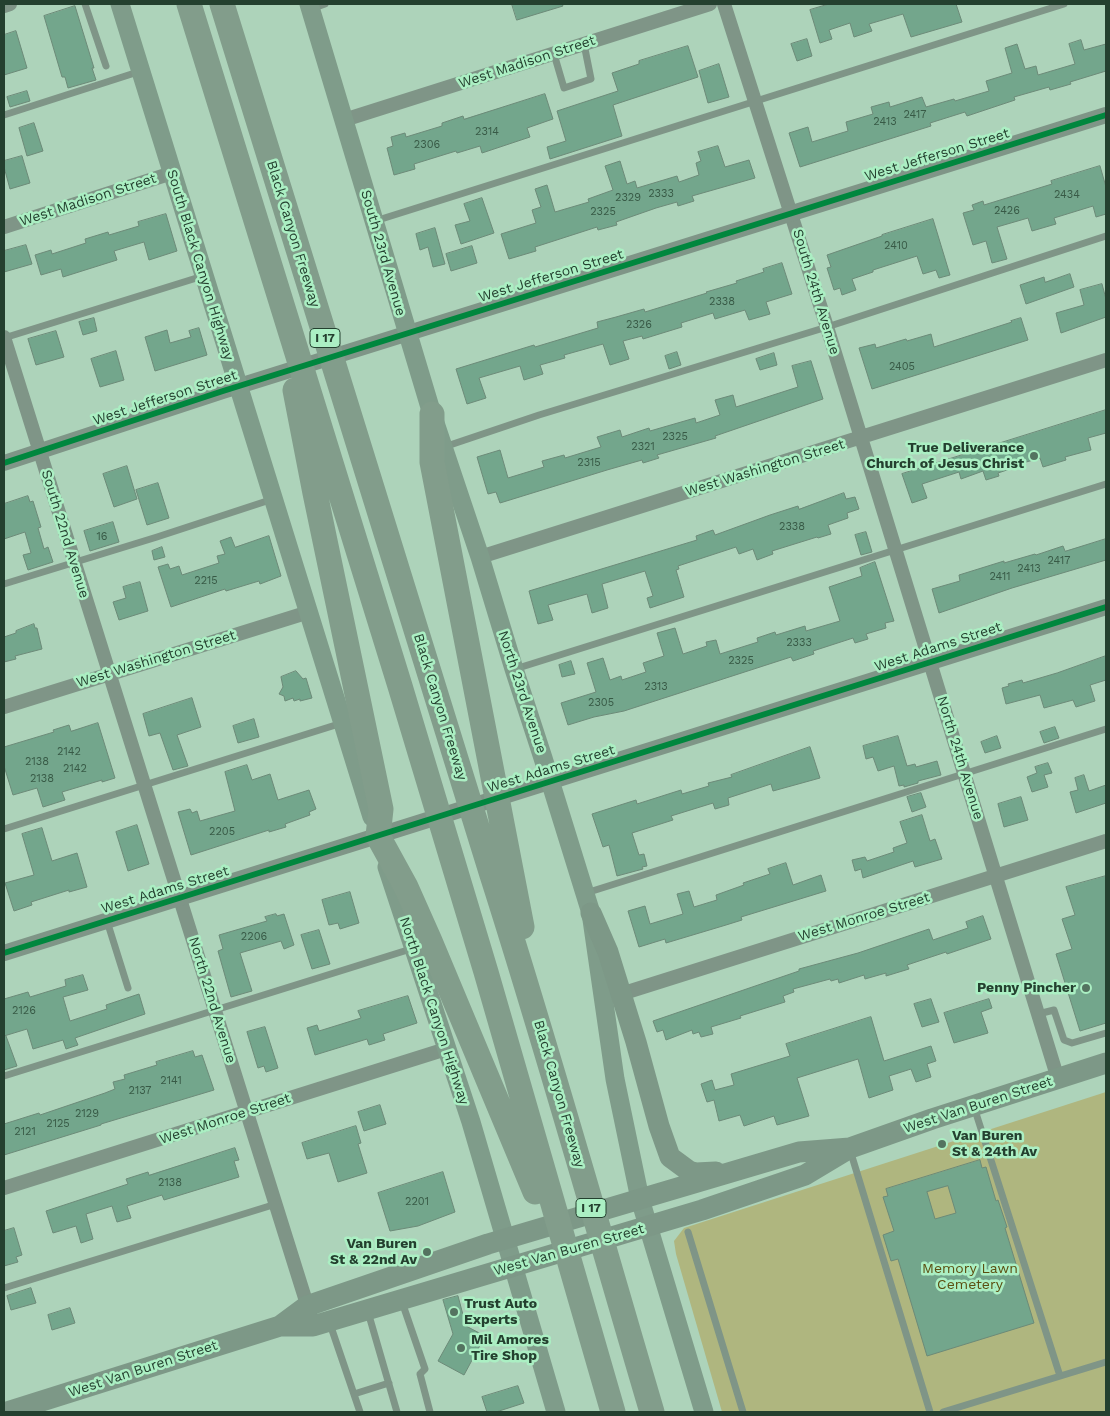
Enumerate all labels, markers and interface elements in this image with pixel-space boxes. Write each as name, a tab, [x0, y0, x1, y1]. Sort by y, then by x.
street label: West Madison Street	[457, 32, 597, 92]
house number: 2417	[903, 108, 927, 122]
house number: 2413	[873, 115, 897, 129]
house number: 2314	[475, 125, 499, 139]
street label: West Jefferson Street	[863, 125, 1011, 185]
house number: 2306	[414, 138, 440, 152]
street label: Black Canyon Freeway	[263, 159, 323, 309]
street label: South Black Canyon Highway	[163, 168, 237, 362]
street label: West Madison Street	[18, 170, 158, 230]
house number: 2333	[648, 187, 674, 201]
street label: South 23rd Avenue	[357, 188, 409, 318]
house number: 2434	[1054, 188, 1080, 202]
house number: 2329	[615, 191, 641, 205]
house number: 2426	[994, 204, 1020, 218]
house number: 2325	[590, 205, 616, 219]
street label: South 24th Avenue	[789, 227, 843, 357]
house number: 2410	[884, 239, 908, 253]
street label: West Jefferson Street	[477, 246, 625, 306]
house number: 2338	[709, 295, 735, 309]
house number: 2326	[626, 318, 652, 332]
road number: I 17	[310, 328, 340, 348]
house number: 2405	[889, 360, 915, 374]
street label: West Jefferson Street	[91, 367, 239, 429]
house number: 2325	[662, 430, 688, 444]
street label: West Washington Street	[683, 436, 847, 500]
house number: 2321	[631, 440, 655, 454]
place label: True Deliverance Church of Jesus Christ	[866, 440, 1024, 472]
marker: True Deliverance Church of Jesus Christ	[1028, 450, 1040, 462]
house number: 2315	[577, 456, 601, 470]
street label: South 22nd Avenue	[37, 468, 93, 600]
house number: 2338	[779, 520, 805, 534]
house number: 16	[97, 530, 107, 544]
house number: 2417	[1047, 554, 1071, 568]
house number: 2413	[1017, 562, 1041, 576]
house number: 2411	[989, 570, 1011, 584]
house number: 2215	[194, 574, 218, 588]
street label: West Adams Street	[872, 619, 1004, 675]
street label: West Washington Street	[74, 627, 238, 691]
street label: North 23rd Avenue	[494, 629, 550, 755]
street label: Black Canyon Freeway	[410, 632, 470, 782]
house number: 2333	[786, 636, 812, 650]
house number: 2325	[728, 654, 754, 668]
house number: 2313	[644, 680, 668, 694]
street label: North 24th Avenue	[933, 694, 987, 822]
house number: 2305	[588, 696, 614, 710]
street label: West Adams Street	[485, 742, 617, 796]
house number: 2142	[57, 745, 81, 759]
house number: 2138	[25, 755, 49, 769]
house number: 2142	[63, 762, 87, 776]
house number: 2138	[30, 772, 54, 786]
house number: 2205	[209, 825, 235, 839]
street label: West Adams Street	[99, 863, 231, 917]
street label: West Monroe Street	[796, 889, 932, 945]
street label: North Black Canyon Highway	[396, 915, 472, 1107]
house number: 2206	[241, 930, 267, 944]
street label: North 22nd Avenue	[185, 935, 239, 1065]
place label: Penny Pincher	[977, 980, 1076, 996]
marker: Penny Pincher	[1080, 982, 1092, 994]
house number: 2126	[12, 1004, 36, 1018]
street label: Black Canyon Freeway	[530, 1018, 588, 1170]
street label: West Van Buren Street	[901, 1073, 1055, 1137]
house number: 2141	[160, 1074, 182, 1088]
house number: 2137	[129, 1084, 151, 1098]
street label: West Monroe Street	[157, 1090, 293, 1148]
house number: 2129	[75, 1107, 99, 1121]
house number: 2125	[46, 1117, 70, 1131]
house number: 2121	[14, 1125, 36, 1139]
place label: Van Buren St & 24th Av	[952, 1128, 1037, 1160]
marker: Van Buren St & 24th Av	[936, 1138, 948, 1150]
house number: 2138	[158, 1176, 182, 1190]
house number: 2201	[405, 1195, 429, 1209]
road number: I 17	[576, 1198, 606, 1218]
street label: West Van Buren Street	[492, 1220, 646, 1280]
place label: Van Buren St & 22nd Av	[330, 1236, 417, 1268]
marker: Van Buren St & 22nd Av	[421, 1246, 433, 1258]
park label: Memory Lawn Cemetery	[922, 1261, 1018, 1294]
place label: Trust Auto Experts	[464, 1296, 537, 1328]
marker: Trust Auto Experts	[448, 1306, 460, 1318]
place label: Mil Amores Tire Shop	[471, 1332, 549, 1364]
street label: West Van Buren Street	[66, 1337, 220, 1401]
marker: Mil Amores Tire Shop	[455, 1342, 467, 1354]

